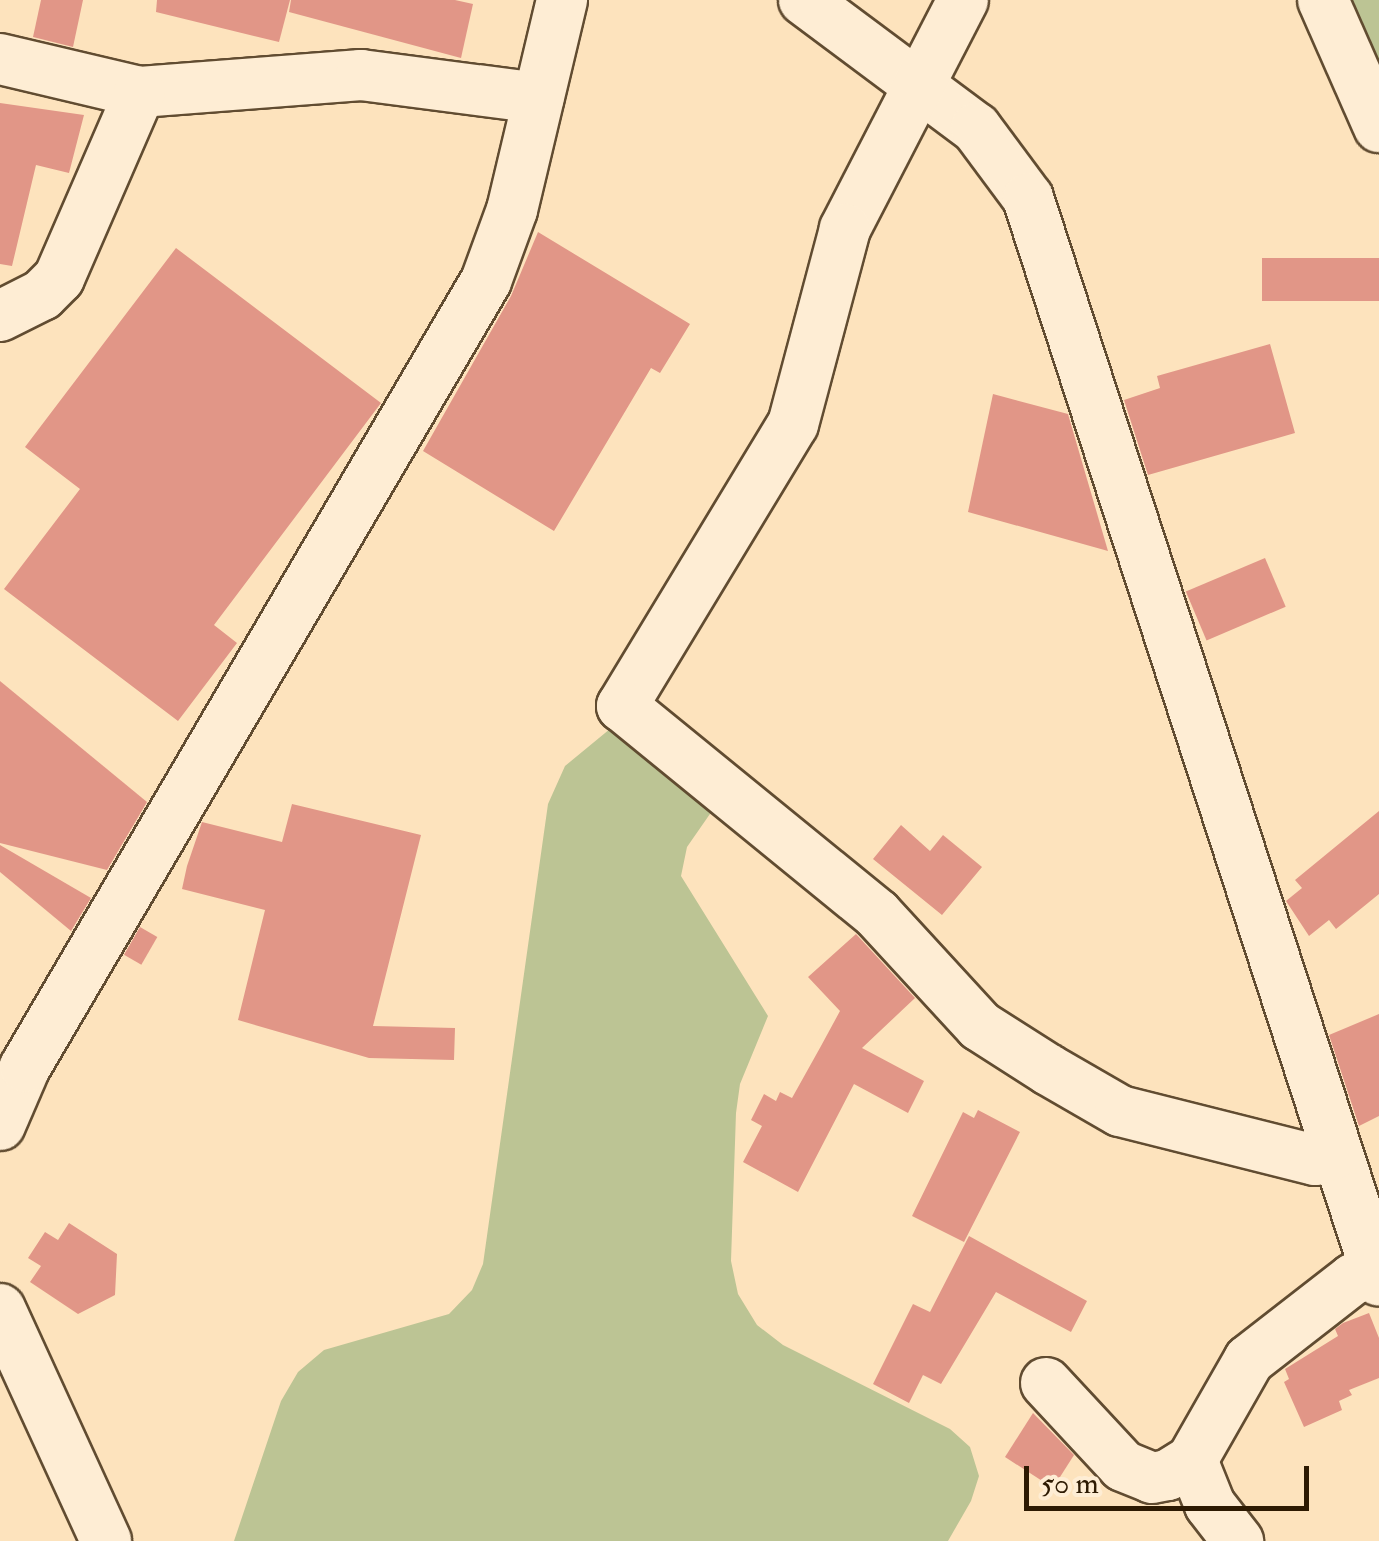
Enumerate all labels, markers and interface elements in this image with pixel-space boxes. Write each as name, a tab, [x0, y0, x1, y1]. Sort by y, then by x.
scale bar	[1029, 1446, 1314, 1508]
text: 50 m	[1041, 1465, 1099, 1502]

